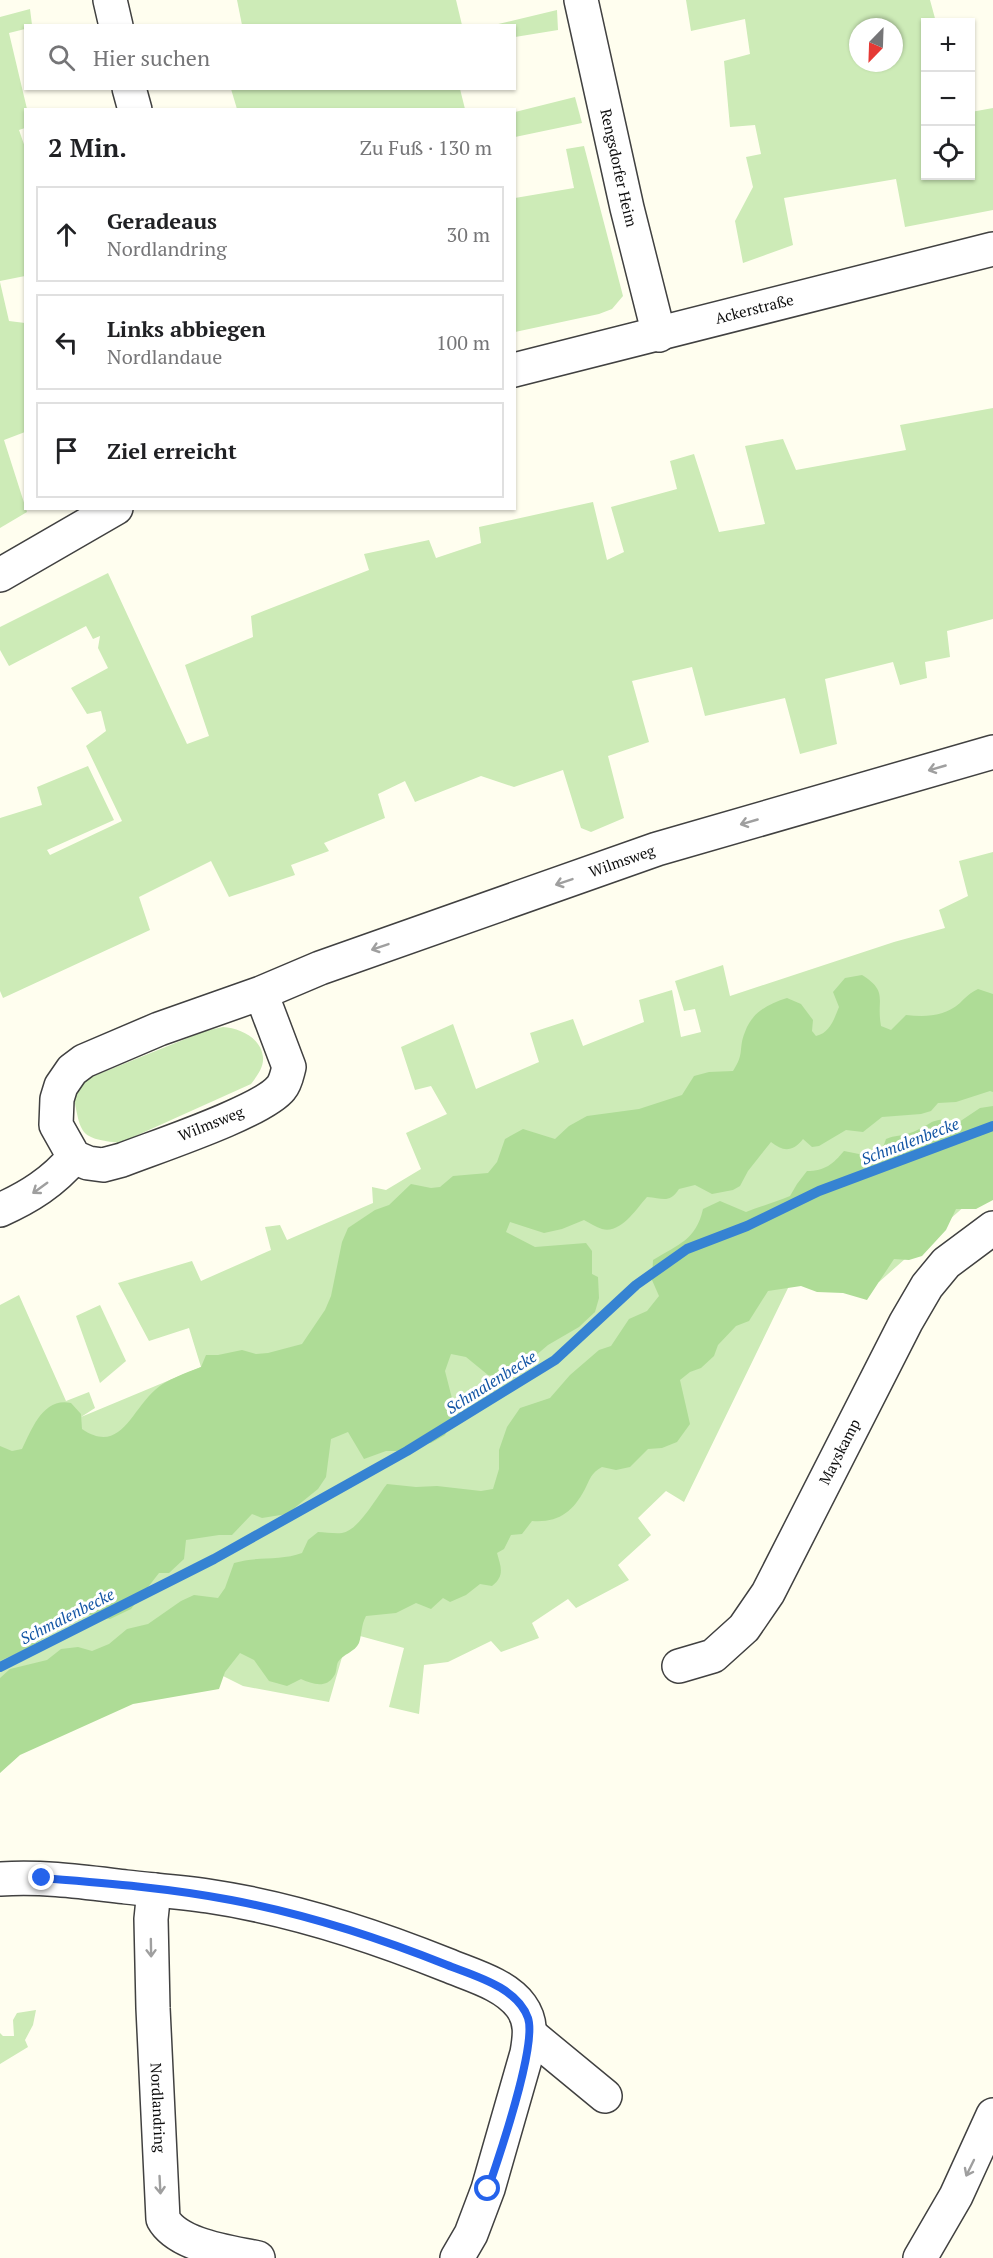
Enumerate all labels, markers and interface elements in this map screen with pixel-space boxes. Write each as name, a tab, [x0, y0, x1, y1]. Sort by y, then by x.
north arrow	[849, 18, 903, 72]
map controls	[921, 18, 975, 180]
button: +	[921, 18, 975, 72]
search box	[24, 24, 516, 90]
icon: search	[45, 41, 78, 74]
text: Hier suchen	[93, 43, 210, 72]
button: −	[921, 72, 975, 126]
street label: Rengsdorfer Heim	[596, 107, 642, 229]
button: locate	[921, 126, 975, 180]
text: 2 Min.	[48, 130, 127, 164]
text: Zu Fuß · 130 m	[360, 134, 492, 161]
text: Geradeaus	[107, 206, 217, 235]
icon: ahead	[50, 218, 83, 251]
text: 30 m	[447, 221, 490, 248]
text: Nordlandring	[107, 235, 227, 262]
street label: Ackerstraße	[713, 289, 796, 328]
text: Links abbiegen	[107, 314, 266, 343]
icon: left	[50, 326, 83, 359]
text: 100 m	[436, 329, 490, 356]
text: Nordlandaue	[107, 343, 222, 370]
icon: arrive	[50, 434, 83, 467]
text: Ziel erreicht	[107, 436, 237, 465]
one-way arrow	[928, 763, 947, 775]
one-way arrow	[740, 817, 759, 828]
street label: Wilmsweg	[586, 839, 658, 881]
one-way arrow	[555, 877, 574, 888]
one-way arrow	[371, 942, 390, 953]
street label: Wilmsweg	[175, 1101, 247, 1145]
water label: Schmalenbecke	[858, 1112, 962, 1170]
one-way arrow	[33, 1182, 49, 1194]
water label: Schmalenbecke	[441, 1345, 541, 1419]
street label: Mayskamp	[814, 1415, 864, 1488]
water label: Schmalenbecke	[16, 1583, 118, 1649]
route end	[28, 1864, 54, 1890]
one-way arrow	[145, 1938, 157, 1958]
street label: Nordlandring	[147, 2062, 171, 2154]
one-way arrow	[963, 2159, 975, 2177]
one-way arrow	[155, 2174, 166, 2194]
route start	[474, 2175, 500, 2201]

